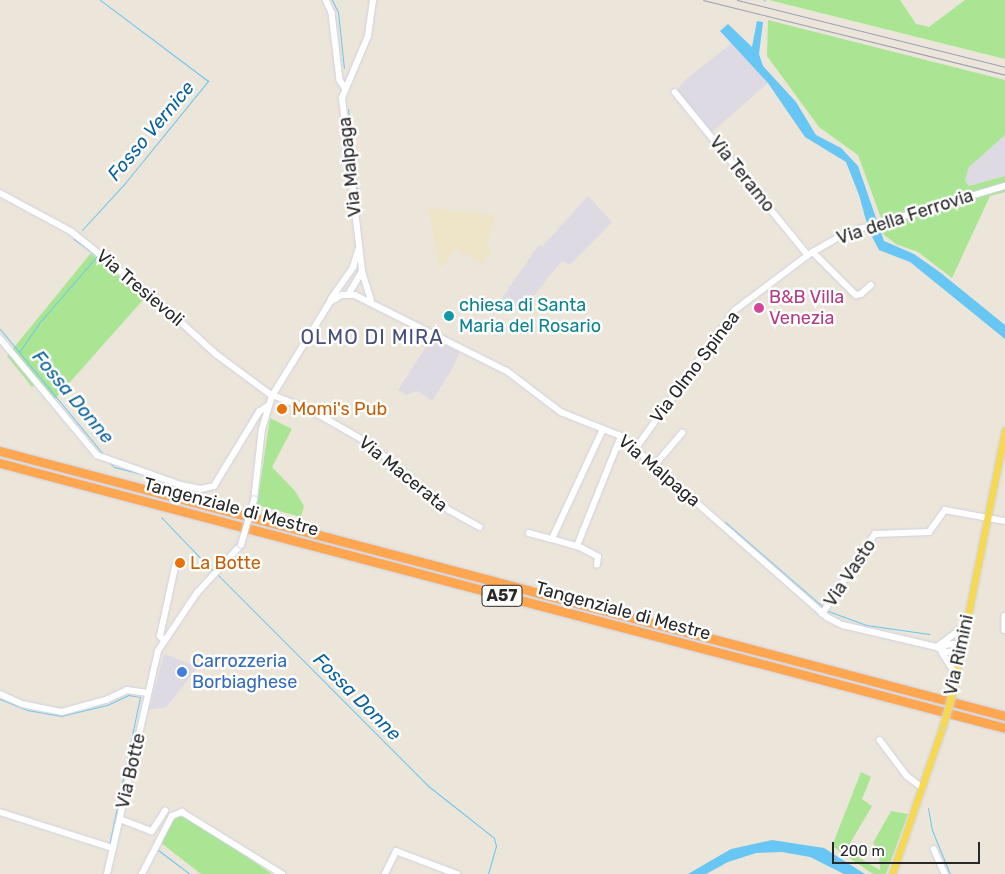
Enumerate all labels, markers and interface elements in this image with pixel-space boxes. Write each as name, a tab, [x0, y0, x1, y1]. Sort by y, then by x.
water label: Fosso Vernice	[103, 76, 199, 186]
street label: Via Malpaga	[334, 116, 366, 218]
street label: Via Teramo	[705, 131, 779, 217]
street label: Via della Ferrovia	[834, 185, 976, 249]
street label: Via Tresievoli	[92, 245, 188, 331]
place label: B&B Villa Venezia	[769, 287, 845, 330]
place label: chiesa di Santa Maria del Rosario	[459, 295, 601, 338]
marker: B&B Villa Venezia	[753, 302, 765, 314]
street label: Via Olmo Spinea	[646, 307, 744, 427]
marker: chiesa di Santa Maria del Rosario	[443, 310, 455, 322]
district label: OLMO DI MIRA	[299, 325, 445, 349]
water label: Fossa Donne	[27, 346, 119, 448]
place label: Momi's Pub	[292, 398, 387, 420]
marker: Momi's Pub	[276, 403, 288, 415]
street label: Via Malpaga	[614, 430, 704, 512]
street label: Via Macerata	[354, 432, 452, 516]
street label: Tangenziale di Mestre	[141, 473, 321, 541]
street label: Via Vasto	[819, 535, 881, 611]
place label: La Botte	[190, 552, 261, 574]
marker: La Botte	[174, 557, 186, 569]
street label: Tangenziale di Mestre	[533, 577, 713, 645]
road number: A57	[481, 582, 523, 610]
street label: Via Rimini	[940, 613, 978, 697]
water label: Fossa Donne	[308, 648, 406, 746]
place label: Carrozzeria Borbiaghese	[192, 651, 297, 694]
marker: Carrozzeria Borbiaghese	[176, 666, 188, 678]
street label: Via Botte	[112, 731, 150, 811]
scale bar	[835, 832, 982, 864]
text: 200 m	[840, 842, 885, 860]

